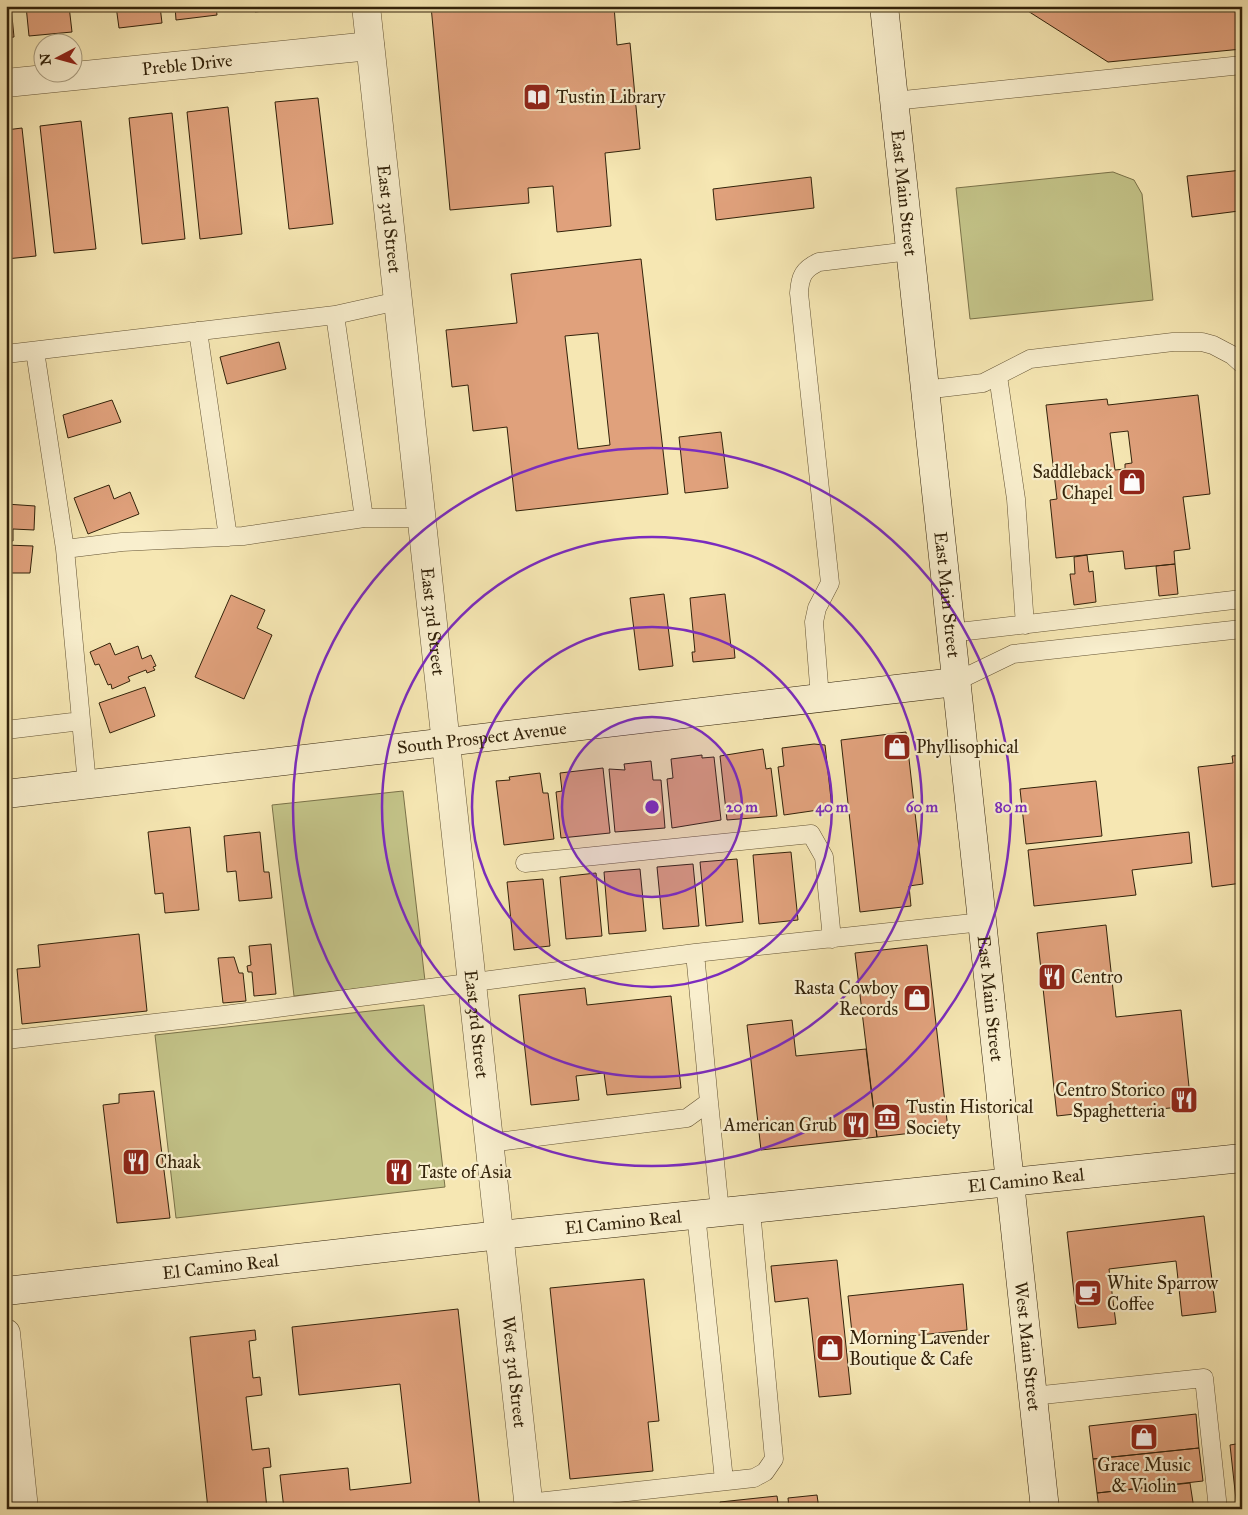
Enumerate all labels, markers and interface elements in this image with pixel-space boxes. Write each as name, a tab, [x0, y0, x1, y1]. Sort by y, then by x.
north arrow	[32, 32, 82, 82]
street label: Preble Drive	[141, 49, 233, 80]
text: N	[36, 52, 55, 66]
library icon: Tustin Library	[522, 82, 552, 112]
place label: Tustin Library	[556, 86, 666, 108]
street label: East Main Street	[886, 129, 922, 258]
street label: East 3rd Street	[372, 163, 406, 275]
place label: Saddleback Chapel	[1032, 461, 1114, 504]
shop icon: Saddleback Chapel	[1117, 467, 1147, 497]
street label: East Main Street	[929, 530, 965, 660]
street label: East 3rd Street	[416, 566, 450, 677]
street label: South Prospect Avenue	[396, 717, 568, 759]
shop icon: Phyllisophical	[882, 732, 912, 762]
place label: Phyllisophical	[916, 736, 1019, 758]
centre of rings	[643, 798, 661, 816]
text: 20 m	[726, 798, 758, 816]
text: 40 m	[816, 798, 849, 817]
text: 60 m	[906, 798, 939, 816]
text: 80 m	[995, 798, 1028, 816]
street label: East Main Street	[973, 934, 1008, 1063]
restaurant icon: Centro	[1037, 962, 1067, 992]
place label: Centro	[1071, 966, 1123, 988]
street label: East 3rd Street	[460, 969, 493, 1080]
place label: Rasta Cowboy Records	[794, 977, 899, 1020]
shop icon: Rasta Cowboy Records	[902, 983, 932, 1013]
place label: Centro Storico Spaghetteria	[1055, 1079, 1165, 1123]
restaurant icon: Centro Storico Spaghetteria	[1169, 1085, 1199, 1115]
place label: Tustin Historical Society	[906, 1096, 1034, 1139]
museum icon: Tustin Historical Society	[872, 1102, 902, 1132]
restaurant icon: American Grub	[841, 1110, 871, 1140]
place label: American Grub	[723, 1114, 837, 1136]
restaurant icon: Chaak	[121, 1147, 151, 1177]
place label: Chaak	[155, 1151, 201, 1173]
restaurant icon: Taste of Asia	[384, 1157, 414, 1187]
place label: Taste of Asia	[418, 1161, 512, 1183]
street label: El Camino Real	[967, 1163, 1085, 1197]
street label: El Camino Real	[564, 1205, 683, 1239]
street label: El Camino Real	[161, 1249, 280, 1284]
place label: White Sparrow Coffee	[1107, 1272, 1218, 1315]
cafe icon: White Sparrow Coffee	[1073, 1278, 1103, 1308]
street label: West Main Street	[1010, 1280, 1046, 1413]
street label: West 3rd Street	[497, 1315, 531, 1430]
place label: Morning Lavender Boutique & Cafe	[849, 1327, 990, 1371]
shop icon: Morning Lavender Boutique & Cafe	[815, 1333, 845, 1363]
shop icon: Grace Music & Violin	[1129, 1422, 1159, 1452]
place label: Grace Music & Violin	[1097, 1454, 1191, 1497]

